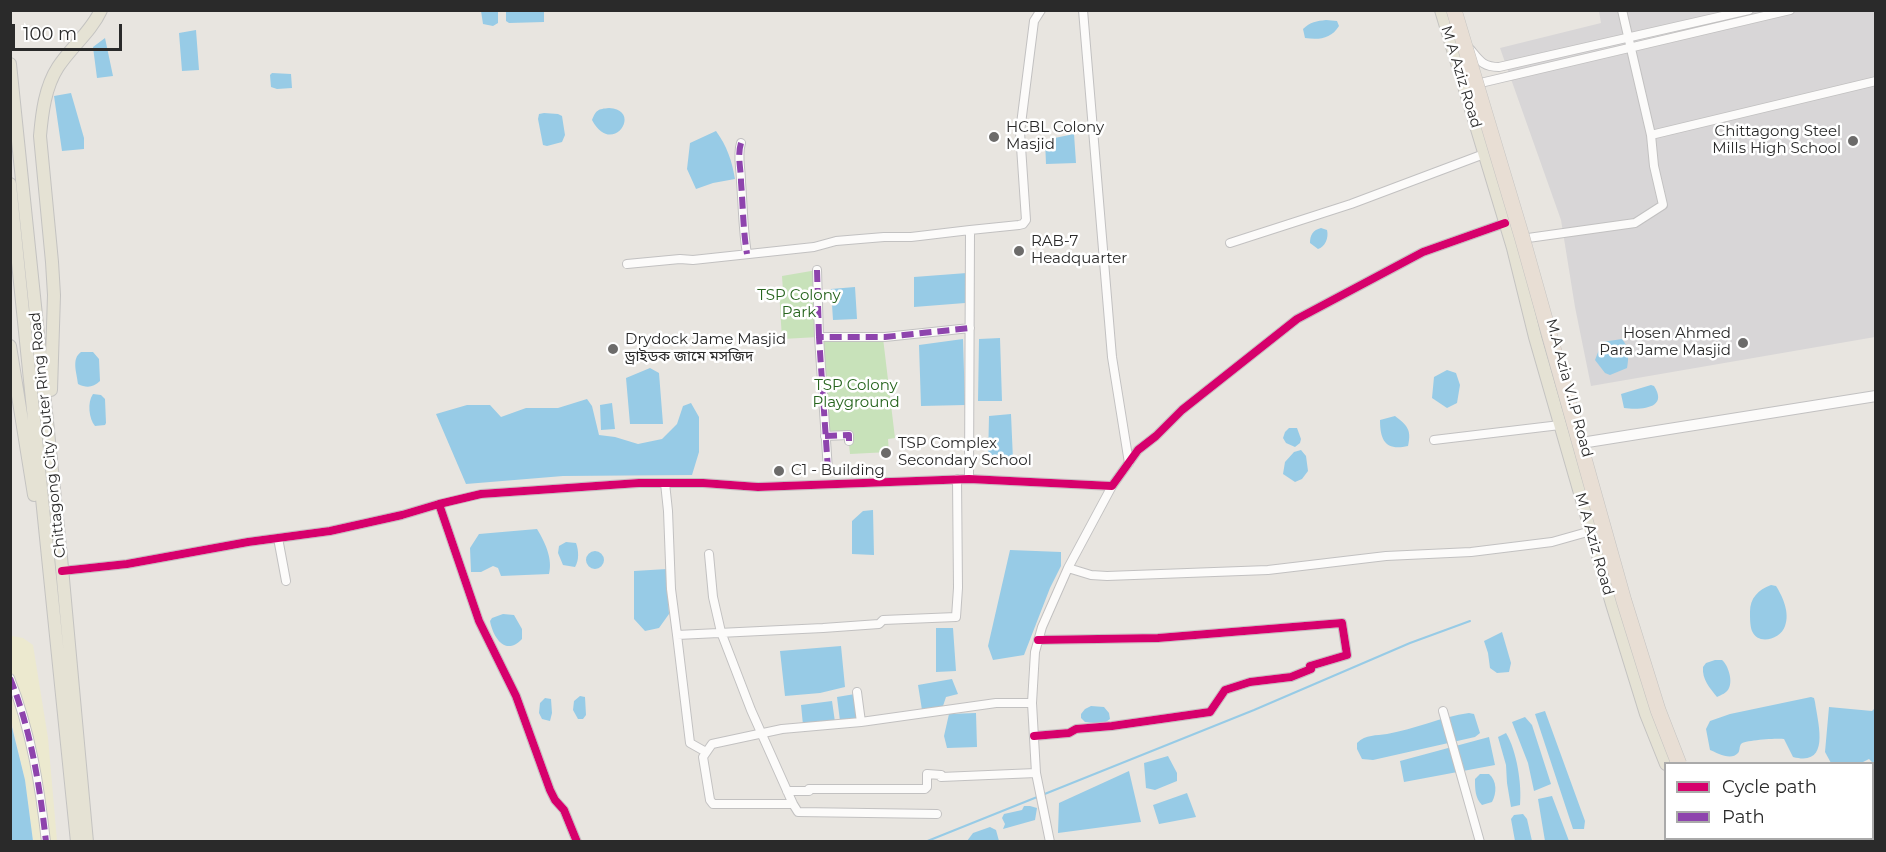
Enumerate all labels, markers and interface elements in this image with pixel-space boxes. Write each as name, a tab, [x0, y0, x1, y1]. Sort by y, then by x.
scale bar	[15, 12, 124, 50]
text: 100 m	[23, 23, 77, 45]
street label: M A Aziz Road	[1437, 24, 1485, 130]
place label: HCBL Colony Masjid	[1006, 119, 1104, 154]
place label: Chittagong Steel Mills High School	[1712, 123, 1841, 158]
marker: HCBL Colony Masjid	[987, 130, 1001, 144]
marker: Chittagong Steel Mills High School	[1846, 134, 1860, 148]
place label: RAB-7 Headquarter	[1031, 233, 1127, 268]
marker: RAB-7 Headquarter	[1012, 244, 1026, 258]
park label: TSP Colony Park	[757, 287, 841, 322]
street label: Chittagong City Outer Ring Road	[26, 311, 70, 559]
street label: M.A Azia V.I.P Road	[1542, 317, 1596, 459]
place label: Hosen Ahmed Para Jame Masjid	[1599, 325, 1731, 360]
place label: Drydock Jame Masjid ড্রাইডক জামে মসজিদ	[625, 331, 786, 366]
marker: Hosen Ahmed Para Jame Masjid	[1736, 336, 1750, 350]
marker: Drydock Jame Masjid ড্রাইডক জামে মসজিদ	[606, 342, 620, 356]
park label: TSP Colony Playground	[812, 377, 900, 412]
place label: TSP Complex Secondary School	[898, 435, 1032, 470]
marker: TSP Complex Secondary School	[879, 446, 893, 460]
place label: C1 - Building	[791, 462, 885, 480]
marker: C1 - Building	[772, 464, 786, 478]
street label: M A Aziz Road	[1571, 490, 1617, 598]
legend	[1664, 762, 1874, 840]
text: Cycle path	[1722, 776, 1817, 798]
text: Path	[1722, 806, 1765, 828]

